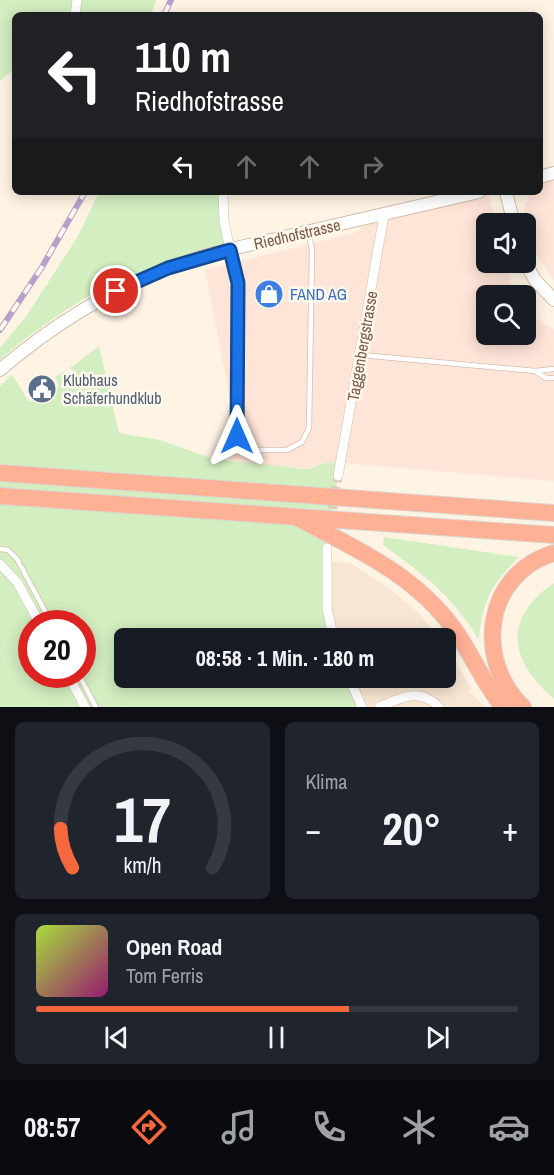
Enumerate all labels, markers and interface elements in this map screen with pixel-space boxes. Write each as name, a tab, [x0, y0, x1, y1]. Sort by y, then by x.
text: 110 m	[135, 29, 231, 85]
icon: left	[36, 36, 114, 114]
text: Riedhofstrasse	[135, 83, 284, 119]
icon: left	[167, 150, 200, 183]
icon: ahead	[230, 150, 263, 183]
icon: ahead	[293, 150, 326, 183]
icon: right	[356, 150, 389, 183]
street label: Riedhofstrasse	[252, 213, 342, 255]
map controls	[476, 213, 536, 345]
button: sound	[476, 213, 536, 273]
pin	[90, 265, 141, 316]
icon: arrive	[99, 274, 132, 307]
shop icon: FAND AG	[253, 278, 285, 310]
place label: FAND AG	[290, 283, 347, 305]
button: search	[476, 285, 536, 345]
street label: Taggenbergstrasse	[341, 289, 383, 403]
place label: Klubhaus Schäferhundklub	[63, 369, 161, 409]
public building icon: Klubhaus Schäferhundklub	[26, 373, 58, 405]
position arrow	[205, 404, 269, 468]
speed limit sign: 20	[18, 610, 96, 688]
text: 08:58 · 1 Min. · 180 m	[196, 643, 374, 673]
text: Klima	[306, 768, 347, 795]
text: 17	[114, 777, 171, 861]
text: 20°	[382, 798, 441, 859]
text: −	[306, 807, 321, 851]
text: +	[502, 807, 518, 851]
text: km/h	[123, 851, 161, 880]
text: Open Road	[126, 932, 222, 962]
text: Tom Ferris	[126, 962, 204, 989]
icon: previous	[100, 1021, 133, 1054]
icon: pause	[260, 1021, 293, 1054]
icon: next	[421, 1021, 454, 1054]
icon: directions	[128, 1106, 170, 1148]
icon: music	[218, 1106, 260, 1148]
icon: phone	[308, 1106, 350, 1148]
icon: climate	[398, 1106, 440, 1148]
icon: car	[488, 1106, 530, 1148]
text: 08:57	[24, 1109, 81, 1145]

